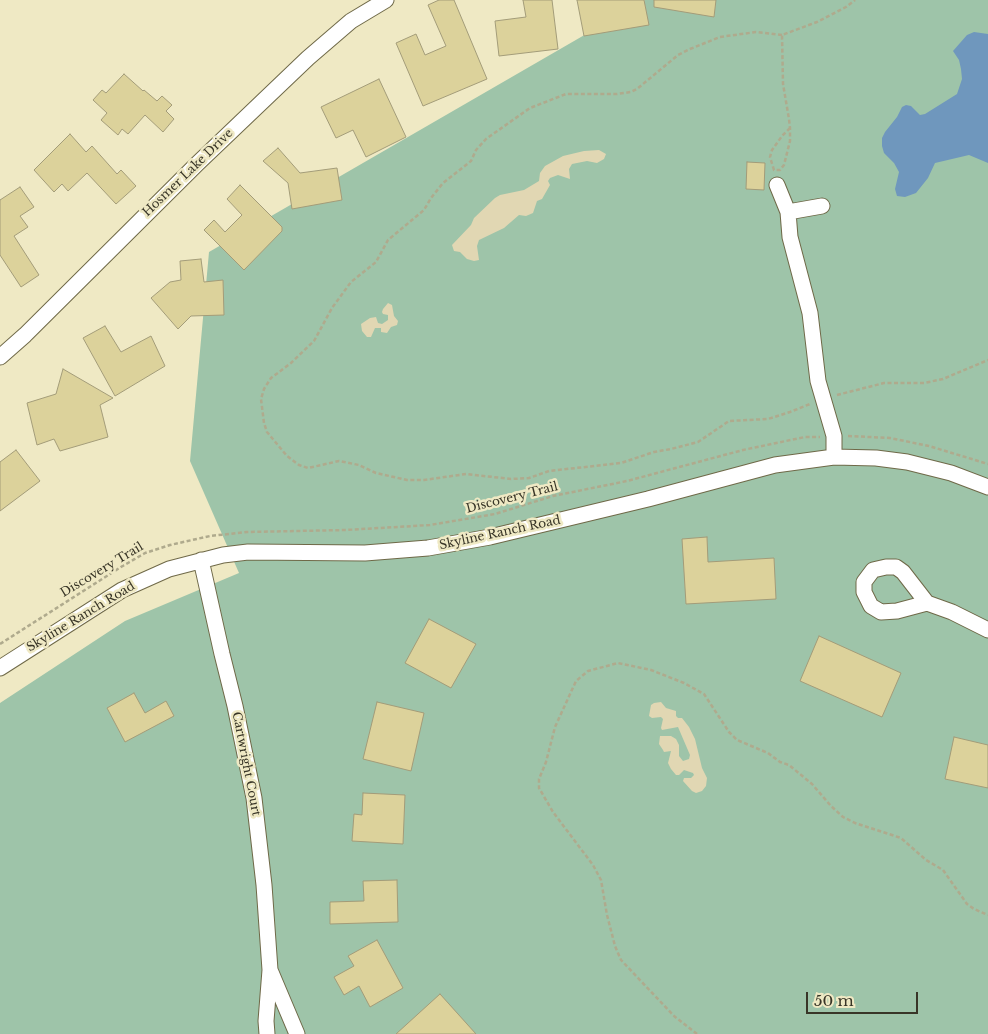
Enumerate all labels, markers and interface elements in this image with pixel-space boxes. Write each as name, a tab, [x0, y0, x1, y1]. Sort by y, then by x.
street label: Hosmer Lake Drive	[140, 126, 236, 220]
street label: Discovery Trail	[465, 480, 559, 516]
street label: Skyline Ranch Road	[438, 513, 562, 553]
street label: Discovery Trail	[58, 540, 146, 600]
street label: Skyline Ranch Road	[24, 579, 138, 655]
street label: Cartwright Court	[229, 711, 263, 817]
scale bar	[808, 982, 920, 1014]
text: 50 m	[814, 991, 854, 1010]

